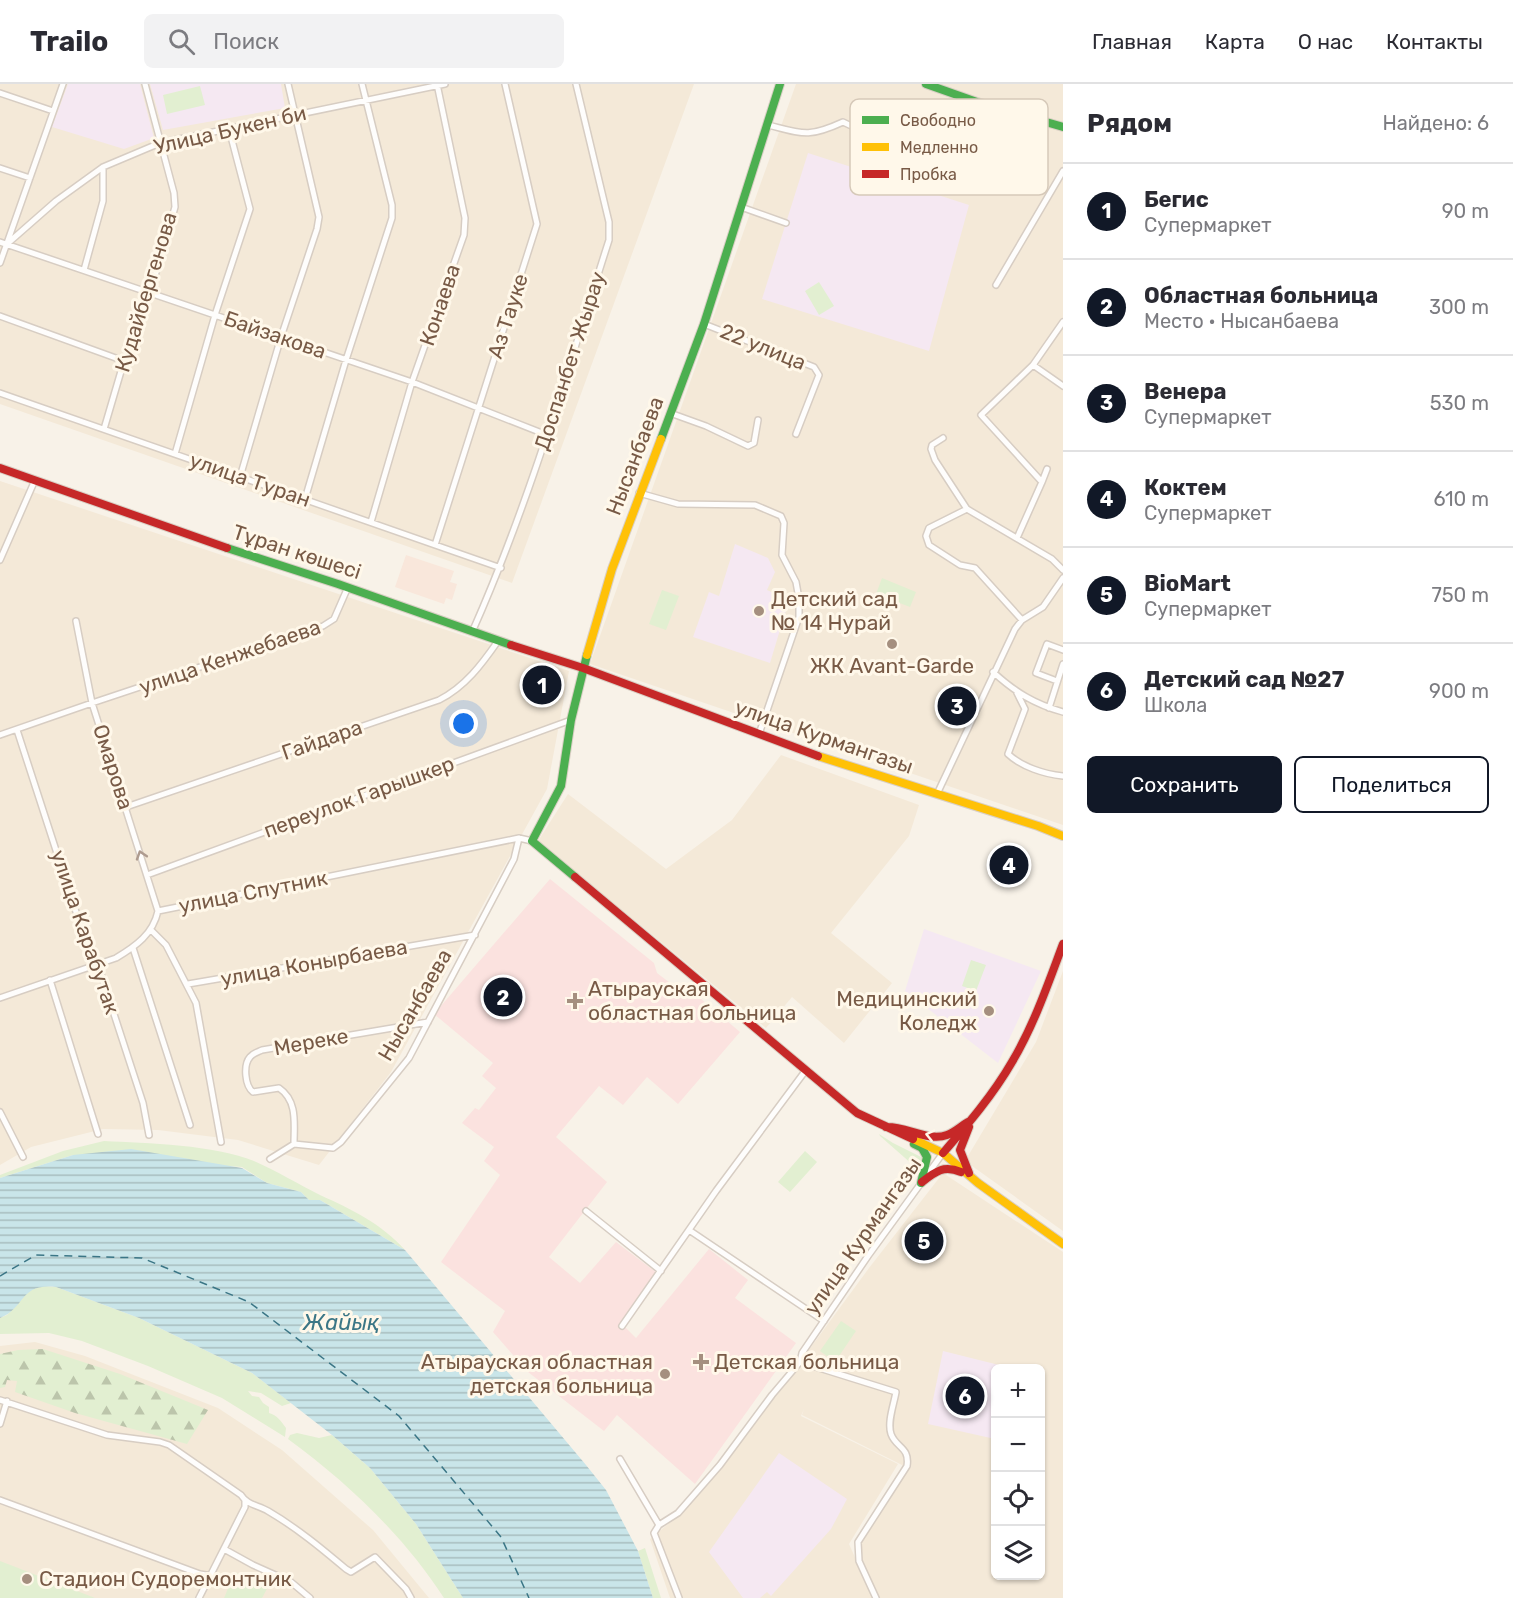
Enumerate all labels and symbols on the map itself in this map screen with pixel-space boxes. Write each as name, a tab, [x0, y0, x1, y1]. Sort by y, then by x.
legend	[850, 99, 1048, 195]
street label: Улица Букен би	[151, 100, 309, 159]
text: Свободно	[900, 111, 976, 130]
text: Медленно	[900, 138, 978, 157]
text: Пробка	[900, 165, 957, 184]
street label: Кудайбергенова	[109, 209, 182, 375]
street label: Конаева	[414, 261, 465, 349]
street label: Доспанбет Жырау	[529, 268, 610, 453]
street label: Аз Тауке	[482, 270, 533, 361]
street label: Байзакова	[221, 305, 330, 364]
street label: 22 улица	[717, 318, 810, 375]
street label: Нысанбаева	[601, 393, 669, 519]
street label: улица Туран	[186, 447, 314, 512]
street label: Тұран көшесі	[230, 519, 365, 584]
place label: Детский сад № 14 Нурай	[771, 586, 898, 635]
marker: Детский сад № 14 Нурай	[752, 604, 766, 618]
street label: улица Кенжебаева	[136, 614, 324, 699]
marker: ЖК Avant-Garde	[885, 637, 899, 651]
place label: ЖК Avant-Garde	[810, 653, 974, 678]
pin: 1	[522, 662, 562, 708]
pin: 3	[938, 684, 976, 728]
street label: улица Курмангазы	[732, 694, 917, 779]
your location	[449, 709, 478, 738]
street label: Гайдара	[278, 714, 365, 765]
street label: Омарова	[88, 721, 139, 813]
street label: переулок Гарышкер	[260, 750, 458, 843]
pin: 4	[990, 842, 1028, 888]
street label: улица Карабутак	[46, 846, 125, 1017]
one-way arrow	[136, 850, 148, 861]
street label: улица Спутник	[176, 865, 329, 918]
street label: улица Конырбаева	[218, 934, 409, 991]
street label: Нысанбаева	[373, 944, 457, 1065]
pin: 2	[484, 974, 522, 1020]
place label: Атырауская областная больница	[588, 976, 796, 1025]
place label: Медицинский Коледж	[836, 986, 977, 1035]
marker: Атырауская областная больница	[566, 992, 584, 1010]
marker: Медицинский Коледж	[982, 1004, 996, 1018]
street label: Мереке	[272, 1023, 350, 1060]
one-way arrow	[925, 1129, 935, 1142]
street label: улица Курмангазы	[799, 1152, 926, 1319]
pin: 5	[904, 1218, 944, 1264]
water label: Жайық	[302, 1309, 380, 1336]
place label: Атырауская областная детская больница	[421, 1349, 653, 1398]
place label: Детская больница	[714, 1349, 899, 1374]
marker: Детская больница	[692, 1353, 710, 1371]
marker: Атырауская областная детская больница	[658, 1367, 672, 1381]
pin: 6	[946, 1374, 984, 1418]
place label: Стадион Судоремонтник	[39, 1566, 292, 1591]
marker: Стадион Судоремонтник	[20, 1572, 34, 1586]

